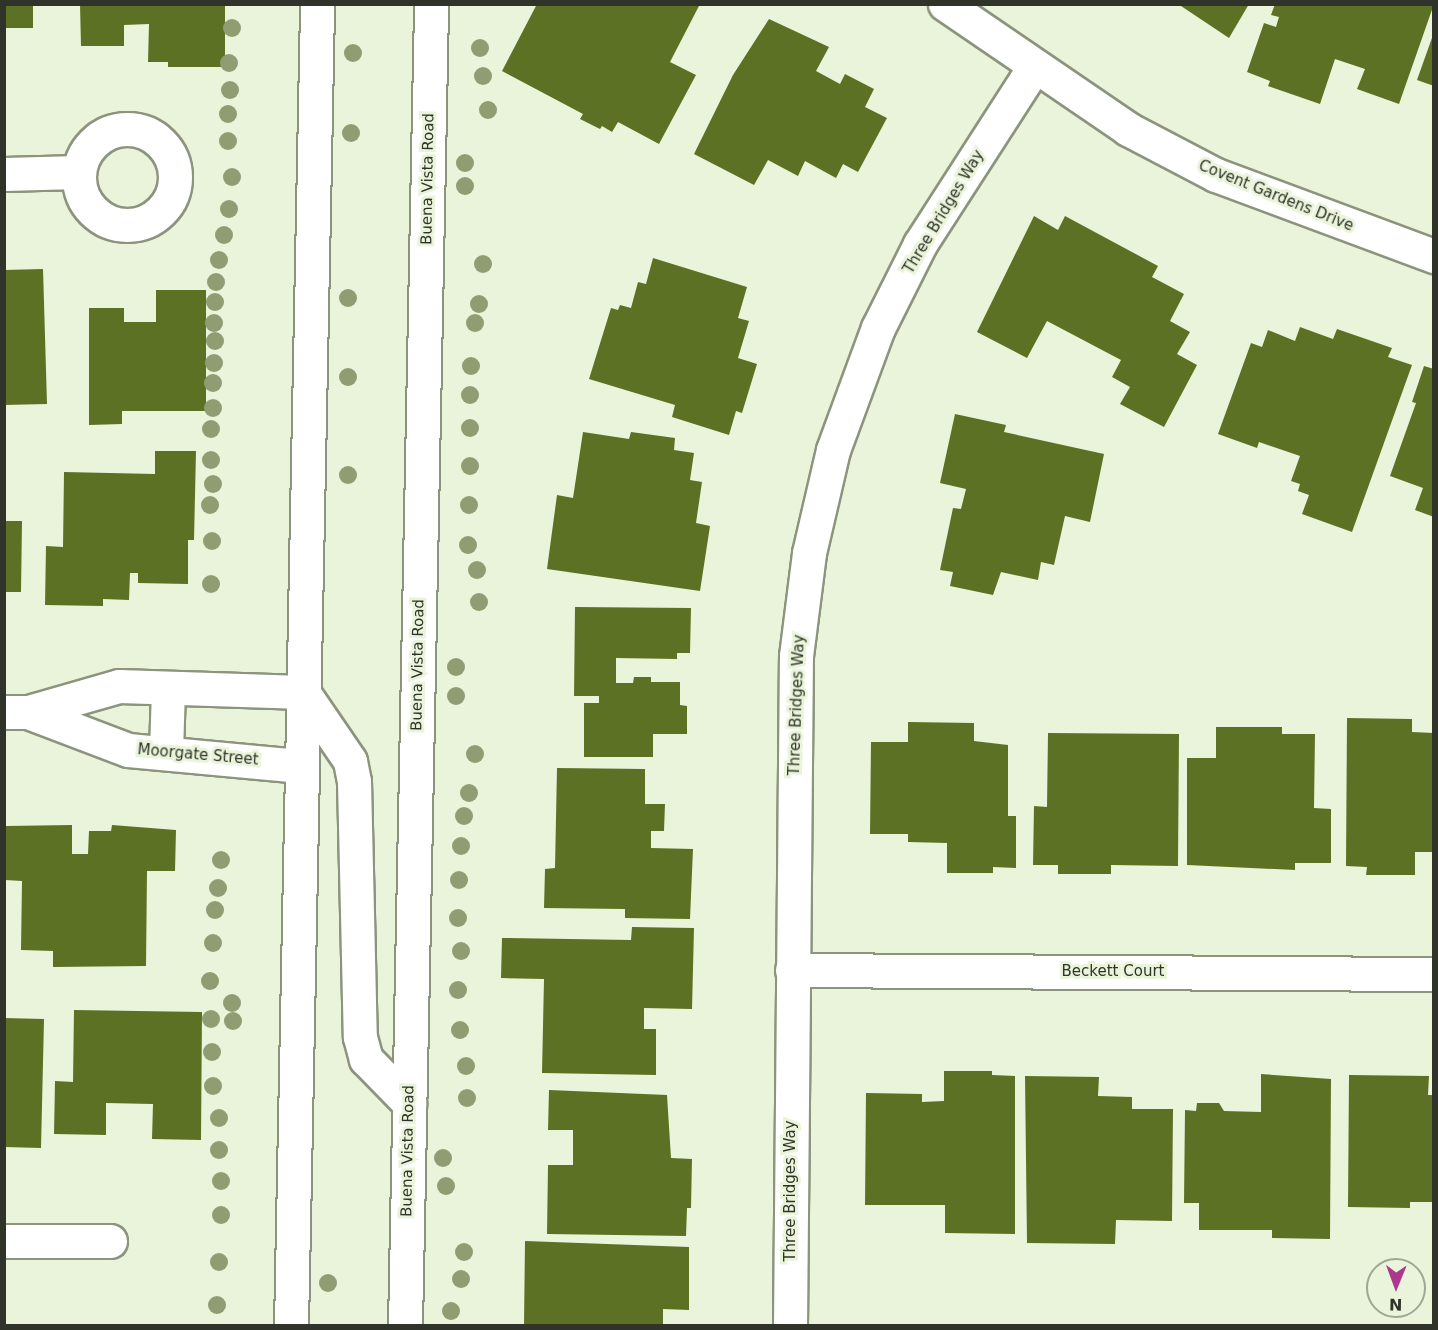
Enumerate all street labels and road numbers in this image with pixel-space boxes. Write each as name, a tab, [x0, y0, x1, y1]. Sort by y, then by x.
street label: Buena Vista Road	[418, 113, 438, 245]
street label: Three Bridges Way	[900, 147, 988, 277]
street label: Covent Gardens Drive	[1196, 157, 1356, 235]
street label: Buena Vista Road	[408, 599, 428, 731]
street label: Three Bridges Way	[786, 634, 808, 776]
street label: Moorgate Street	[137, 741, 259, 769]
street label: Beckett Court	[1062, 963, 1164, 981]
street label: Buena Vista Road	[398, 1085, 418, 1217]
street label: Three Bridges Way	[782, 1120, 800, 1262]

